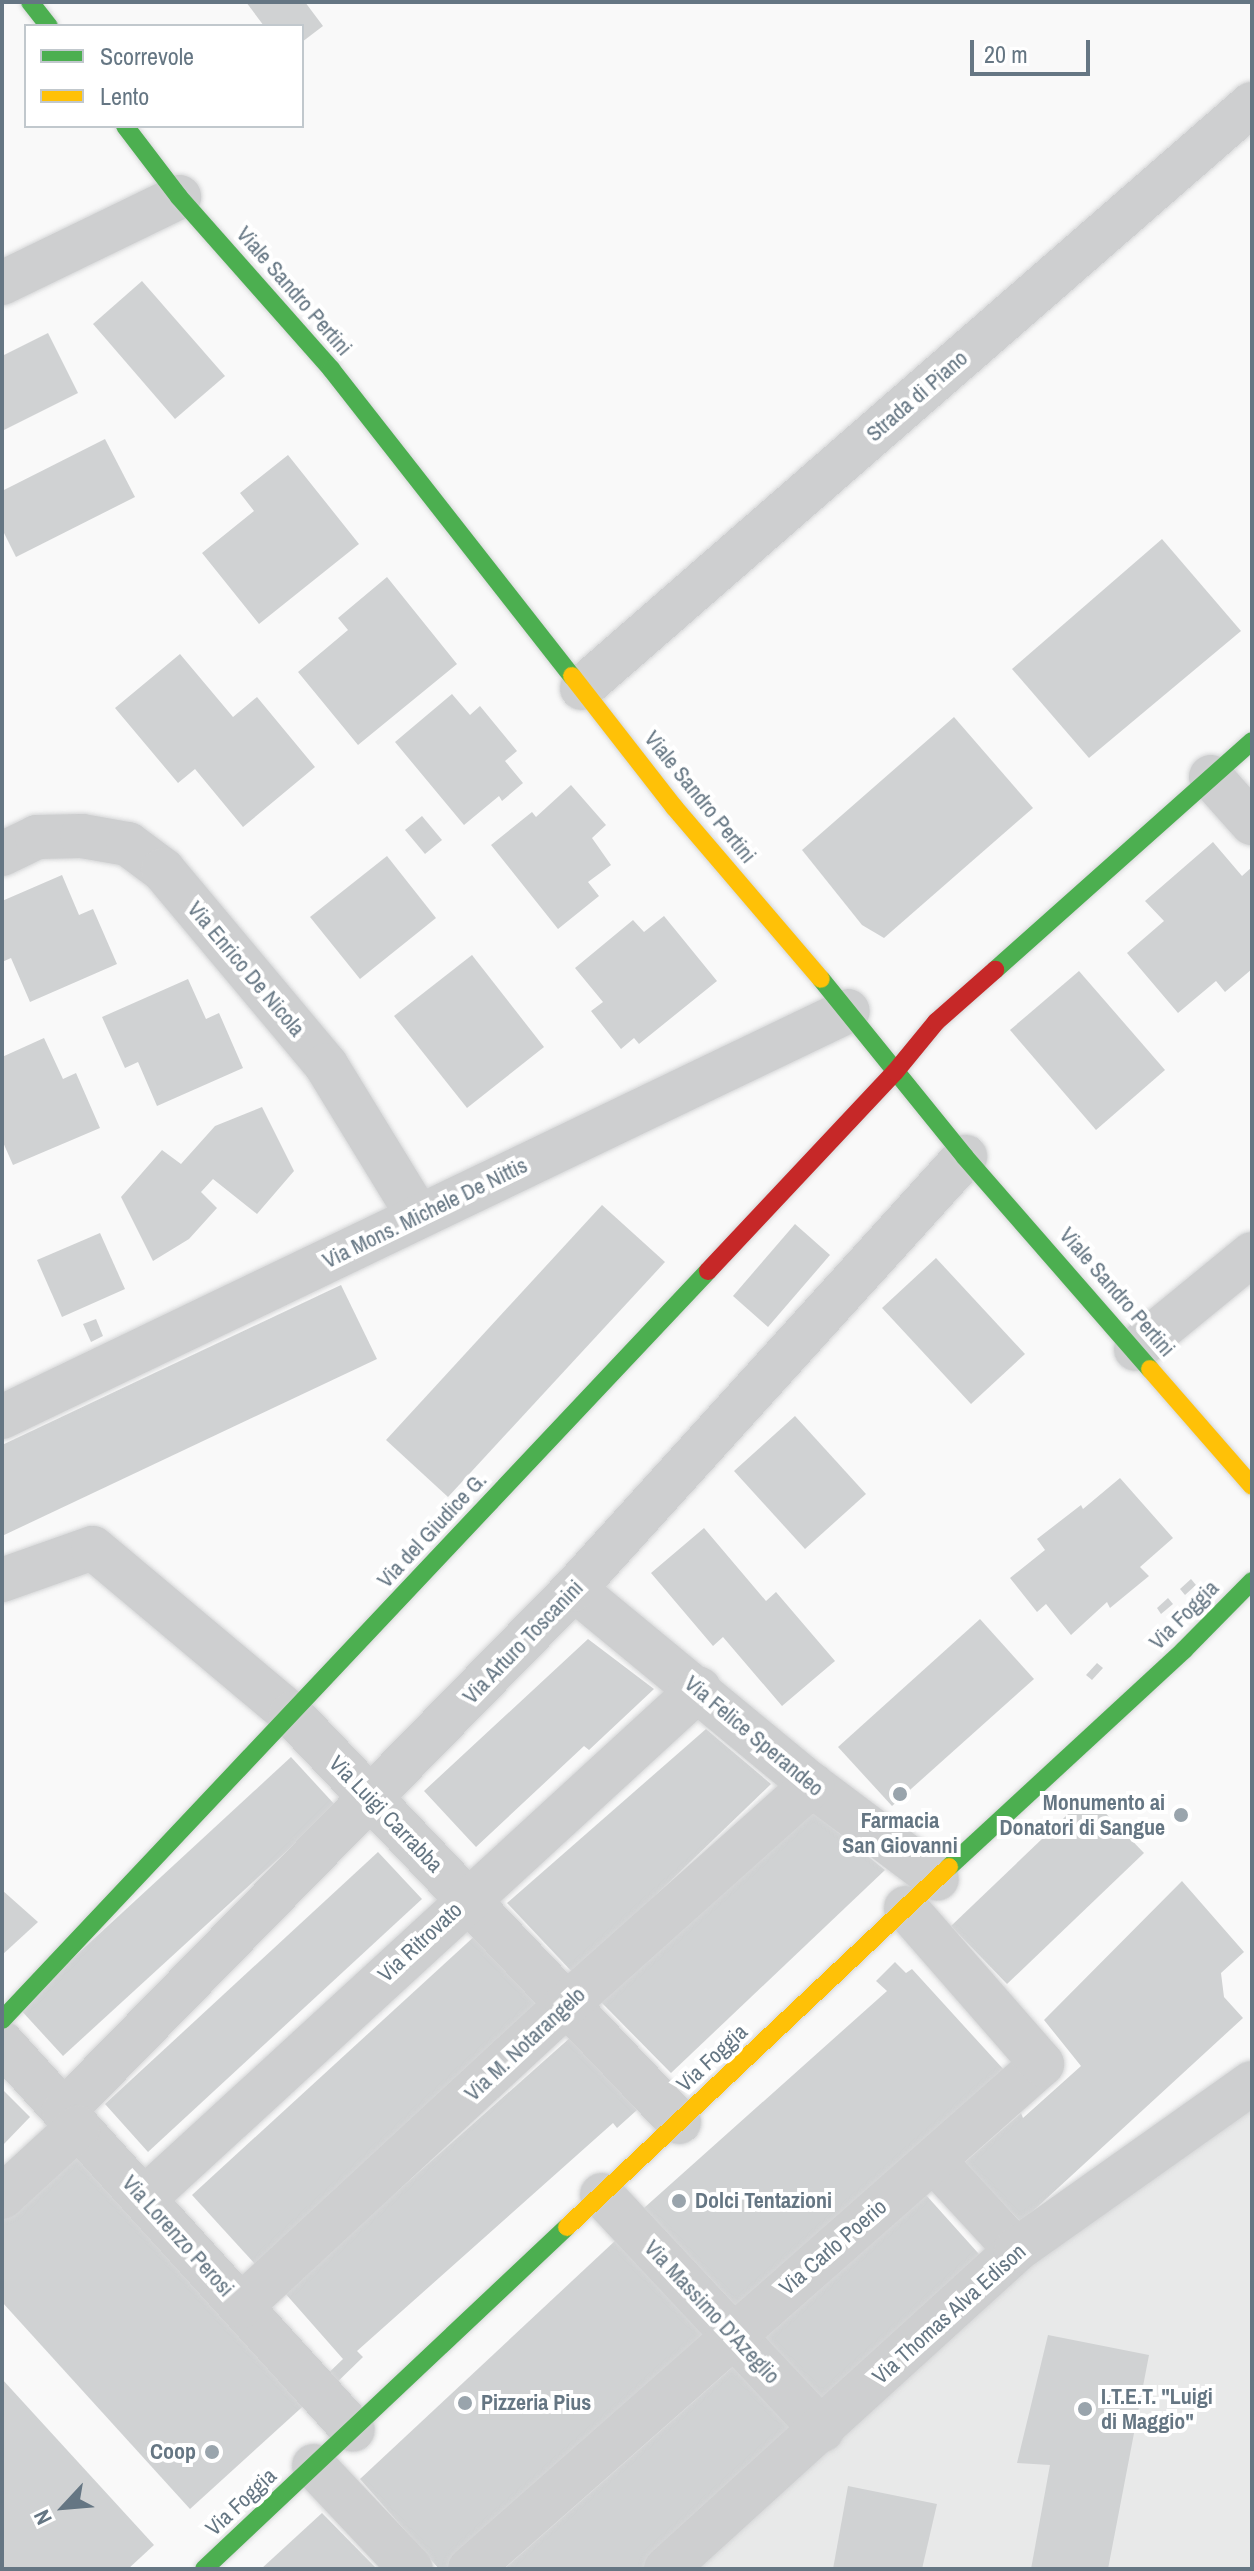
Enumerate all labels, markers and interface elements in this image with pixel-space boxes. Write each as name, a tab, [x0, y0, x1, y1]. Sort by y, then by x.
legend	[24, 24, 304, 128]
scale bar	[974, 24, 1094, 74]
text: 20 m	[984, 38, 1028, 70]
text: Scorrevole	[100, 40, 194, 72]
text: Lento	[100, 80, 149, 112]
street label: Viale Sandro Pertini	[231, 221, 357, 361]
street label: Strada di Piano	[861, 345, 973, 447]
street label: Viale Sandro Pertini	[639, 726, 761, 868]
street label: Via Enrico De Nicola	[182, 896, 310, 1042]
street label: Via Mons. Michele De Nittis	[318, 1152, 532, 1274]
street label: Viale Sandro Pertini	[1054, 1222, 1180, 1362]
street label: Via del Giudice G.	[372, 1467, 492, 1593]
street label: Via Arturo Toscanini	[457, 1574, 589, 1710]
street label: Via Foggia	[1144, 1575, 1224, 1655]
street label: Via Felice Sperandeo	[679, 1670, 829, 1802]
street label: Via Luigi Carrabba	[324, 1750, 448, 1878]
marker: Farmacia San Giovanni	[891, 1785, 909, 1803]
place label: Monumento ai Donatori di Sangue	[1000, 1789, 1165, 1840]
marker: Monumento ai Donatori di Sangue	[1172, 1806, 1190, 1824]
place label: Farmacia San Giovanni	[842, 1807, 958, 1858]
street label: Via Ritrovato	[373, 1897, 467, 1987]
street label: Via M. Notarangelo	[459, 1981, 591, 2107]
street label: Via Foggia	[671, 2019, 753, 2097]
street label: Via Lorenzo Perosi	[117, 2170, 239, 2302]
place label: Dolci Tentazioni	[695, 2188, 832, 2214]
marker: Dolci Tentazioni	[670, 2192, 688, 2210]
street label: Via Carlo Poerio	[774, 2193, 892, 2301]
street label: Via Massimo D'Azeglio	[639, 2235, 785, 2389]
street label: Via Thomas Alva Edison	[867, 2238, 1031, 2390]
place label: I.T.E.T. "Luigi di Maggio"	[1101, 2383, 1213, 2434]
place label: Pizzeria Pius	[481, 2390, 591, 2416]
marker: Pizzeria Pius	[456, 2394, 474, 2412]
marker: I.T.E.T. "Luigi di Maggio"	[1076, 2400, 1094, 2418]
place label: Coop	[150, 2439, 196, 2465]
marker: Coop	[203, 2443, 221, 2461]
street label: Via Foggia	[200, 2463, 282, 2541]
north arrow	[24, 2467, 104, 2547]
text: N	[26, 2505, 59, 2530]

